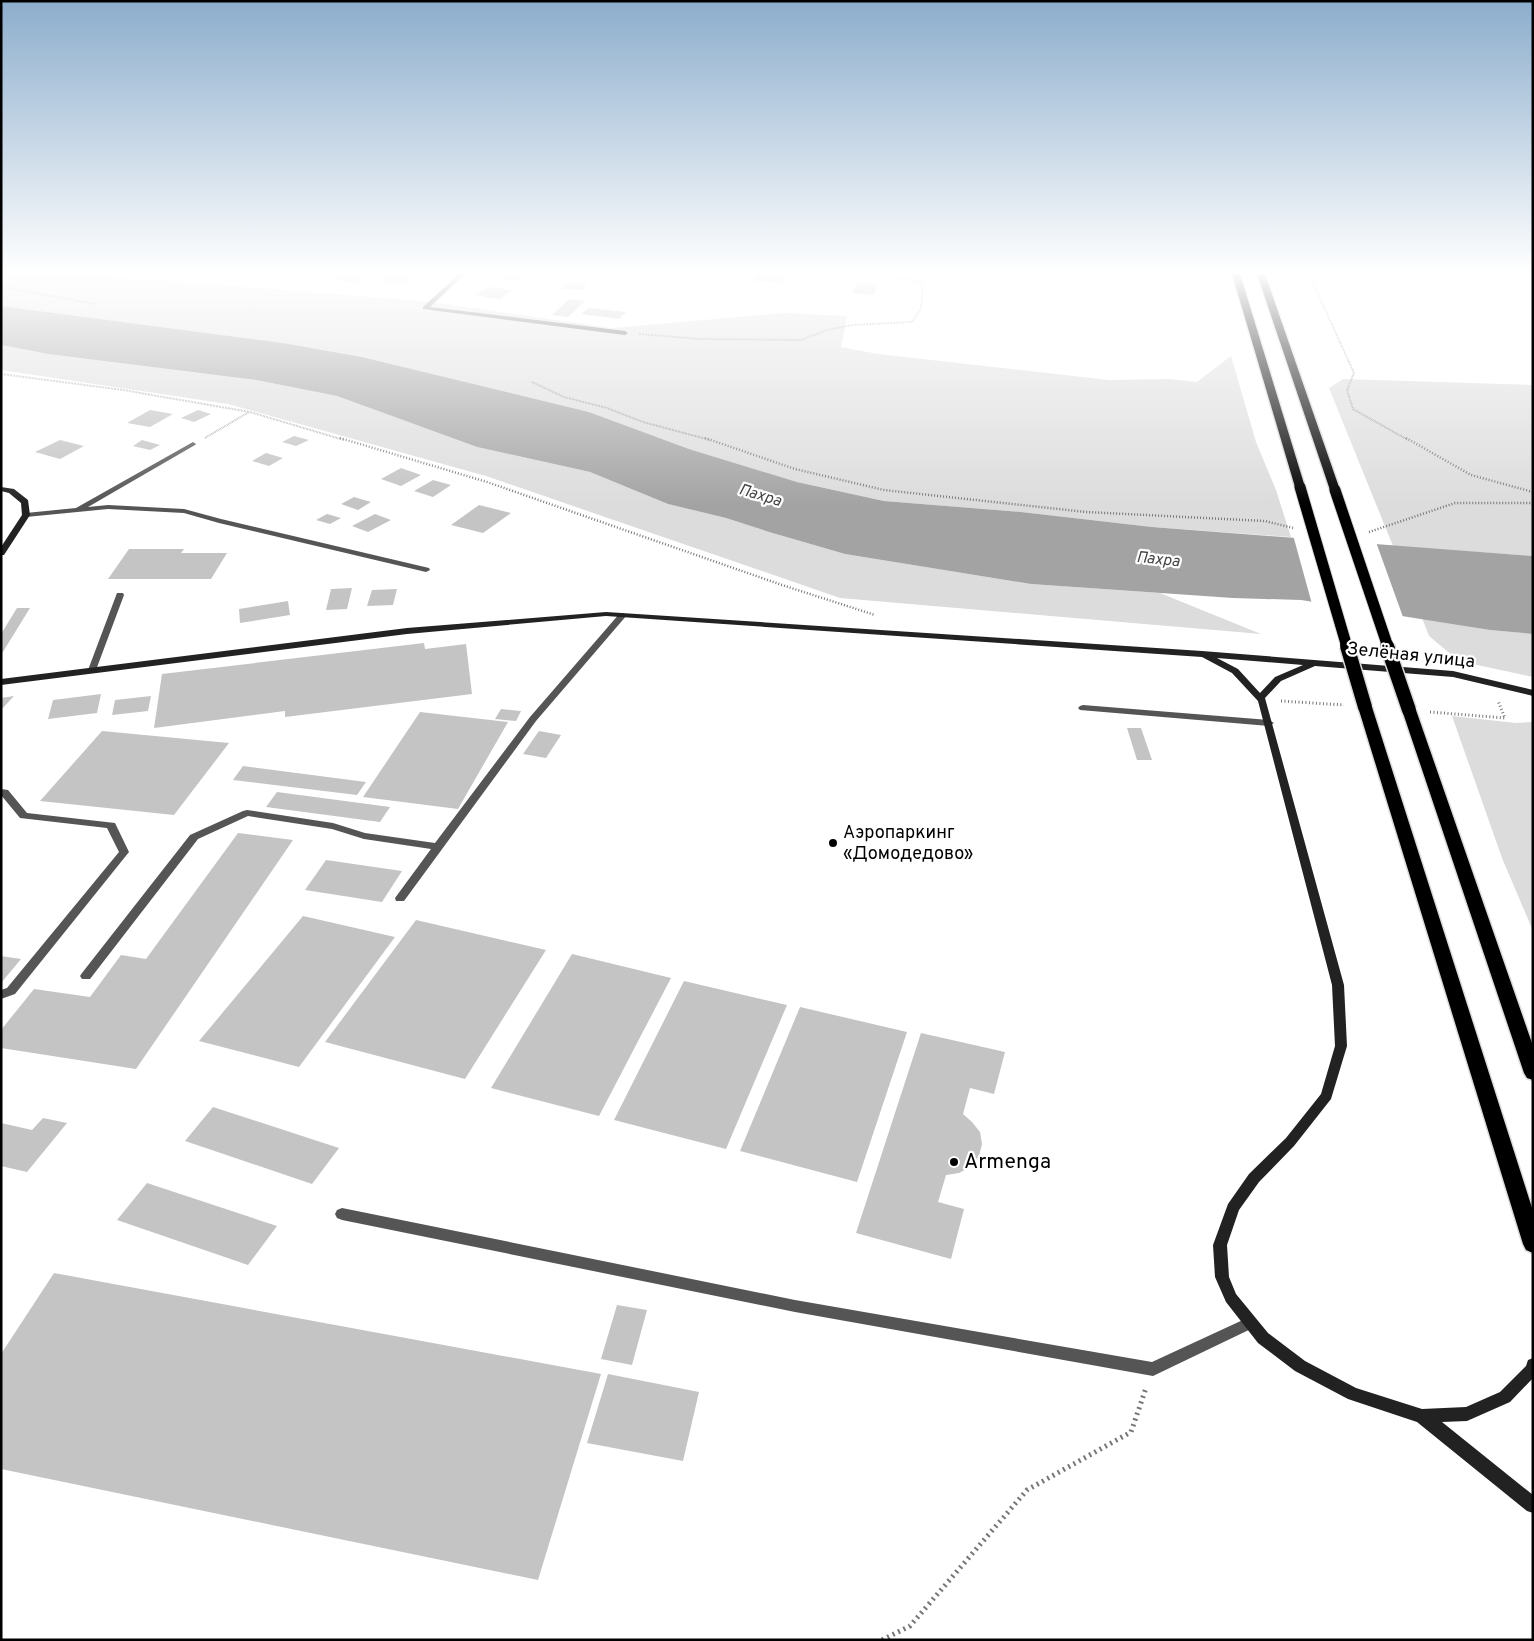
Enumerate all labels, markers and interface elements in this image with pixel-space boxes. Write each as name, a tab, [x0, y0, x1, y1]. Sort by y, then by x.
water label: Пахра	[736, 480, 784, 512]
water label: Пахра	[1135, 548, 1181, 572]
street label: Зелёная улица	[1346, 638, 1476, 674]
place label: Аэропаркинг «Домодедово»	[843, 822, 973, 866]
marker: Аэропаркинг «Домодедово»	[827, 837, 839, 849]
place label: Armenga	[964, 1149, 1051, 1176]
marker: Armenga	[948, 1156, 960, 1168]

